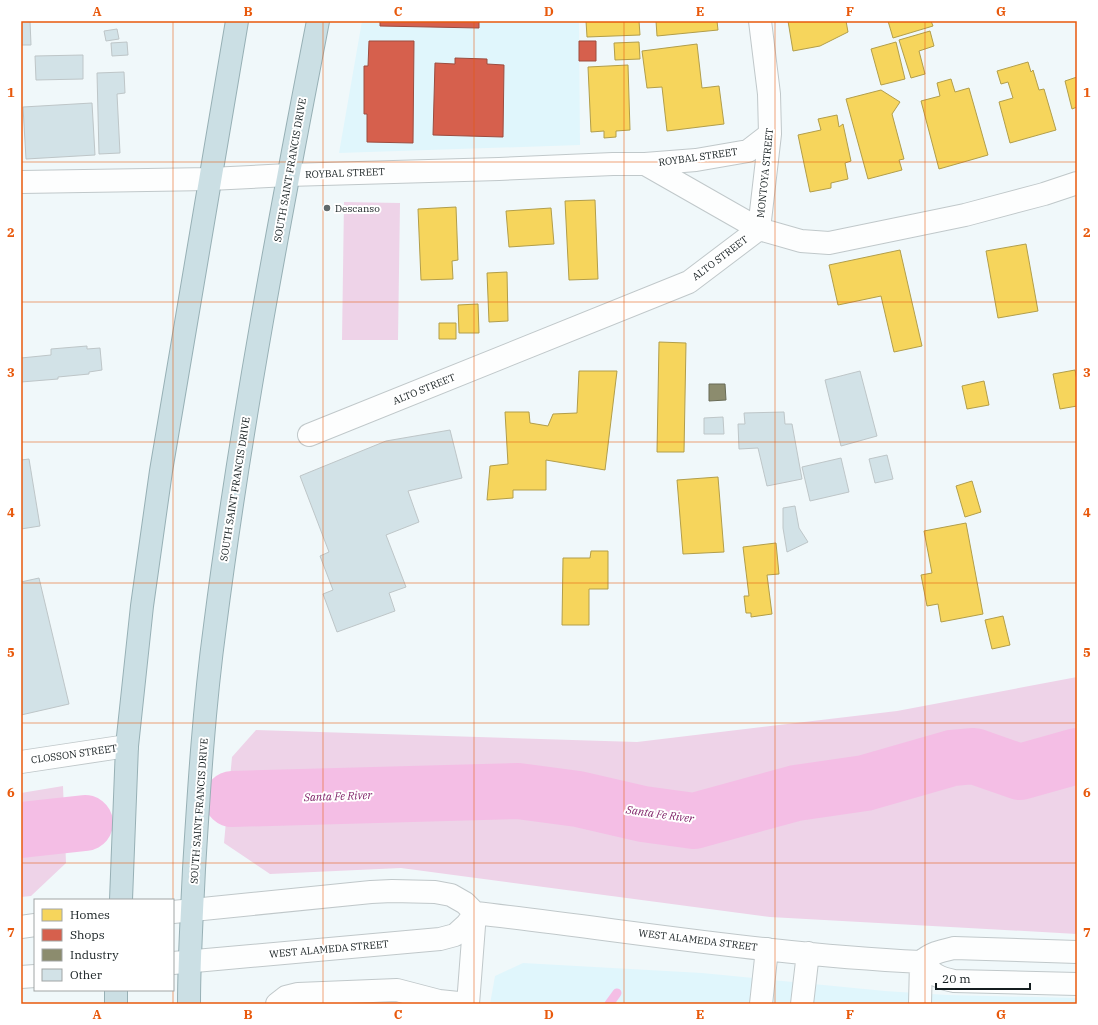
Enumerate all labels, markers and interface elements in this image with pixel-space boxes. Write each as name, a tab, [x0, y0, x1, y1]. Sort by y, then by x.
text: A	[92, 3, 102, 20]
text: B	[243, 3, 253, 20]
text: C	[394, 3, 403, 20]
text: D	[544, 3, 554, 20]
text: E	[696, 3, 704, 20]
text: F	[846, 3, 854, 20]
text: G	[996, 3, 1006, 20]
text: 1	[7, 84, 15, 101]
text: 1	[1083, 84, 1091, 101]
street label: SOUTH SAINT FRANCIS DRIVE	[271, 97, 309, 243]
street label: MONTOYA STREET	[754, 127, 776, 219]
street label: ROYBAL STREET	[658, 145, 739, 169]
street label: ROYBAL STREET	[305, 165, 386, 181]
place label: Descanso	[335, 202, 380, 215]
marker: Descanso	[322, 203, 332, 213]
text: 2	[7, 224, 15, 241]
text: 2	[1083, 224, 1091, 241]
street label: ALTO STREET	[690, 233, 751, 283]
text: 3	[7, 364, 15, 381]
text: 3	[1083, 364, 1091, 381]
street label: ALTO STREET	[391, 370, 458, 407]
street label: SOUTH SAINT FRANCIS DRIVE	[217, 416, 253, 562]
text: 4	[7, 504, 15, 521]
text: 4	[1083, 504, 1091, 521]
text: 5	[7, 644, 15, 661]
text: 5	[1083, 644, 1091, 661]
street label: SOUTH SAINT FRANCIS DRIVE	[187, 738, 211, 884]
street label: CLOSSON STREET	[30, 741, 118, 766]
text: 6	[7, 784, 15, 801]
text: 6	[1083, 784, 1091, 801]
water label: Santa Fe River	[303, 788, 374, 804]
water label: Santa Fe River	[624, 802, 696, 826]
legend	[34, 899, 174, 991]
text: Homes	[70, 907, 110, 922]
text: 7	[7, 924, 15, 941]
text: 7	[1083, 924, 1091, 941]
street label: WEST ALAMEDA STREET	[638, 926, 759, 954]
text: Shops	[70, 927, 105, 942]
street label: WEST ALAMEDA STREET	[269, 937, 390, 961]
text: Industry	[70, 947, 119, 962]
scale bar	[936, 965, 1030, 991]
text: Other	[70, 967, 103, 982]
text: 20 m	[942, 971, 971, 986]
text: A	[92, 1006, 102, 1023]
text: B	[243, 1006, 253, 1023]
text: C	[394, 1006, 403, 1023]
text: D	[544, 1006, 554, 1023]
text: E	[696, 1006, 704, 1023]
text: F	[846, 1006, 854, 1023]
text: G	[996, 1006, 1006, 1023]

